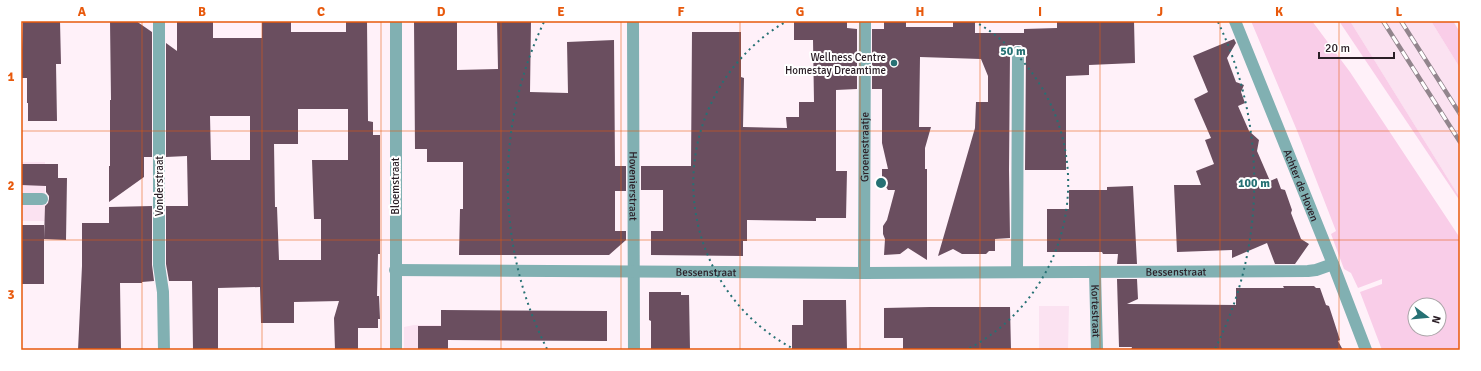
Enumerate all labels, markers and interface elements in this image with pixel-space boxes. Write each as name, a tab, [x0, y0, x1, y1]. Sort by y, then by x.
text: A	[78, 4, 87, 20]
text: B	[198, 4, 206, 20]
text: C	[317, 4, 325, 20]
text: D	[437, 4, 446, 20]
text: E	[557, 4, 565, 20]
text: F	[678, 4, 685, 20]
text: G	[796, 4, 804, 20]
text: H	[916, 4, 924, 20]
text: I	[1038, 4, 1042, 20]
text: J	[1157, 4, 1163, 20]
text: K	[1275, 4, 1283, 20]
text: L	[1396, 4, 1403, 20]
scale bar	[1319, 34, 1394, 60]
text: 20 m	[1325, 41, 1350, 56]
text: 50 m	[1000, 44, 1026, 59]
place label: Wellness Centre Homestay Dreamtime	[785, 51, 886, 77]
marker: Wellness Centre Homestay Dreamtime	[889, 58, 899, 68]
text: 1	[7, 69, 15, 85]
street label: Groenestraatje	[858, 112, 871, 182]
street label: Achter de Hoven	[1281, 147, 1322, 223]
street label: Hovenierstraat	[627, 151, 640, 221]
street label: Vonderstraat	[153, 156, 166, 216]
street label: Bloemstraat	[389, 157, 402, 215]
centre of rings	[874, 176, 888, 190]
text: 100 m	[1238, 176, 1270, 191]
text: 2	[7, 178, 15, 194]
street label: Bessenstraat	[675, 265, 737, 279]
street label: Bessenstraat	[1145, 265, 1207, 278]
street label: Kortestraat	[1089, 284, 1103, 338]
text: 3	[7, 287, 15, 303]
north arrow	[1407, 297, 1447, 337]
text: N	[1429, 314, 1443, 325]

